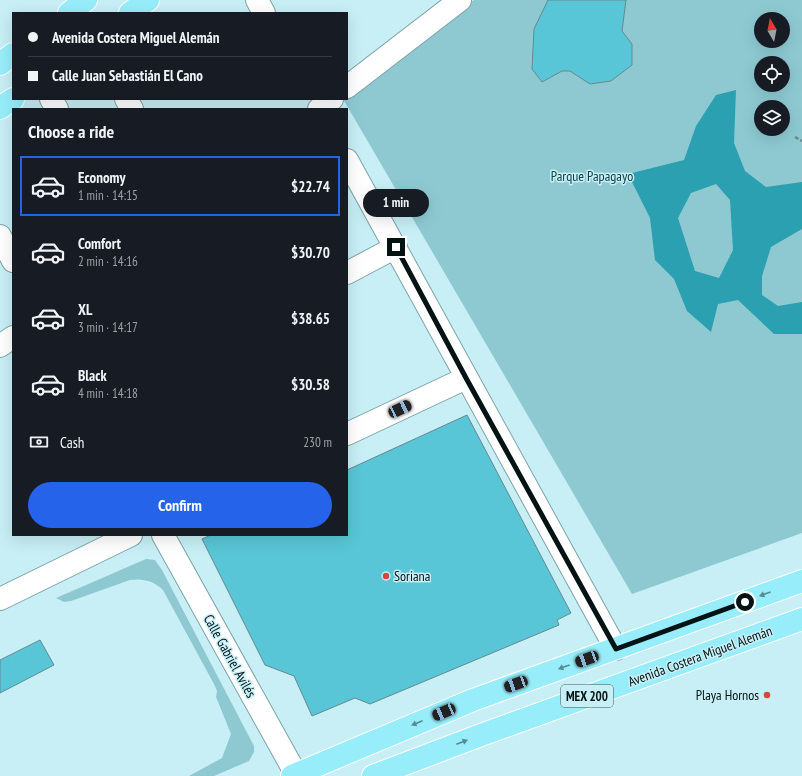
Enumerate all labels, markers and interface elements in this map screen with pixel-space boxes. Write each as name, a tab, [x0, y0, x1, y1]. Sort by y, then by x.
north arrow	[754, 12, 790, 48]
map controls	[754, 12, 790, 136]
text: Avenida Costera Miguel Alemán	[52, 28, 220, 47]
button: locate	[754, 56, 790, 92]
text: Calle Juan Sebastián El Cano	[52, 66, 203, 85]
button: layers	[754, 100, 790, 136]
text: Choose a ride	[28, 120, 114, 143]
park label: Parque Papagayo	[551, 167, 633, 185]
icon: car	[30, 168, 66, 204]
text: Economy	[78, 168, 126, 187]
text: $22.74	[291, 177, 330, 196]
text: 1 min · 14:15	[78, 187, 138, 204]
callout: 1 min	[363, 189, 429, 217]
text: 1 min	[383, 194, 409, 211]
icon: car	[30, 234, 66, 270]
text: Comfort	[78, 234, 121, 253]
route end	[387, 238, 405, 256]
text: $30.70	[291, 243, 330, 262]
text: 2 min · 14:16	[78, 253, 138, 270]
icon: car	[30, 300, 66, 336]
text: XL	[78, 300, 92, 319]
text: $38.65	[291, 309, 330, 328]
text: 3 min · 14:17	[78, 319, 138, 336]
icon: car	[30, 366, 66, 402]
text: Black	[78, 366, 107, 385]
text: $30.58	[291, 375, 330, 394]
text: 4 min · 14:18	[78, 385, 138, 402]
car	[387, 398, 413, 420]
icon: cash	[28, 431, 50, 453]
text: Cash	[60, 433, 84, 452]
text: 230 m	[303, 434, 332, 451]
button: Confirm	[28, 482, 332, 528]
place label: Soriana	[394, 567, 430, 585]
marker: Soriana	[381, 571, 391, 581]
one-way arrow	[759, 591, 771, 597]
route start	[736, 593, 754, 611]
street label: Calle Gabriel Avilés	[200, 611, 260, 701]
street label: Avenida Costera Miguel Alemán	[625, 622, 775, 690]
car	[574, 649, 600, 669]
one-way arrow	[558, 664, 570, 670]
car	[503, 674, 529, 694]
road number: MEX 200	[561, 685, 613, 707]
place label: Playa Hornos	[696, 686, 759, 704]
marker: Playa Hornos	[762, 690, 772, 700]
car	[431, 702, 457, 722]
one-way arrow	[410, 721, 422, 727]
one-way arrow	[456, 738, 468, 744]

